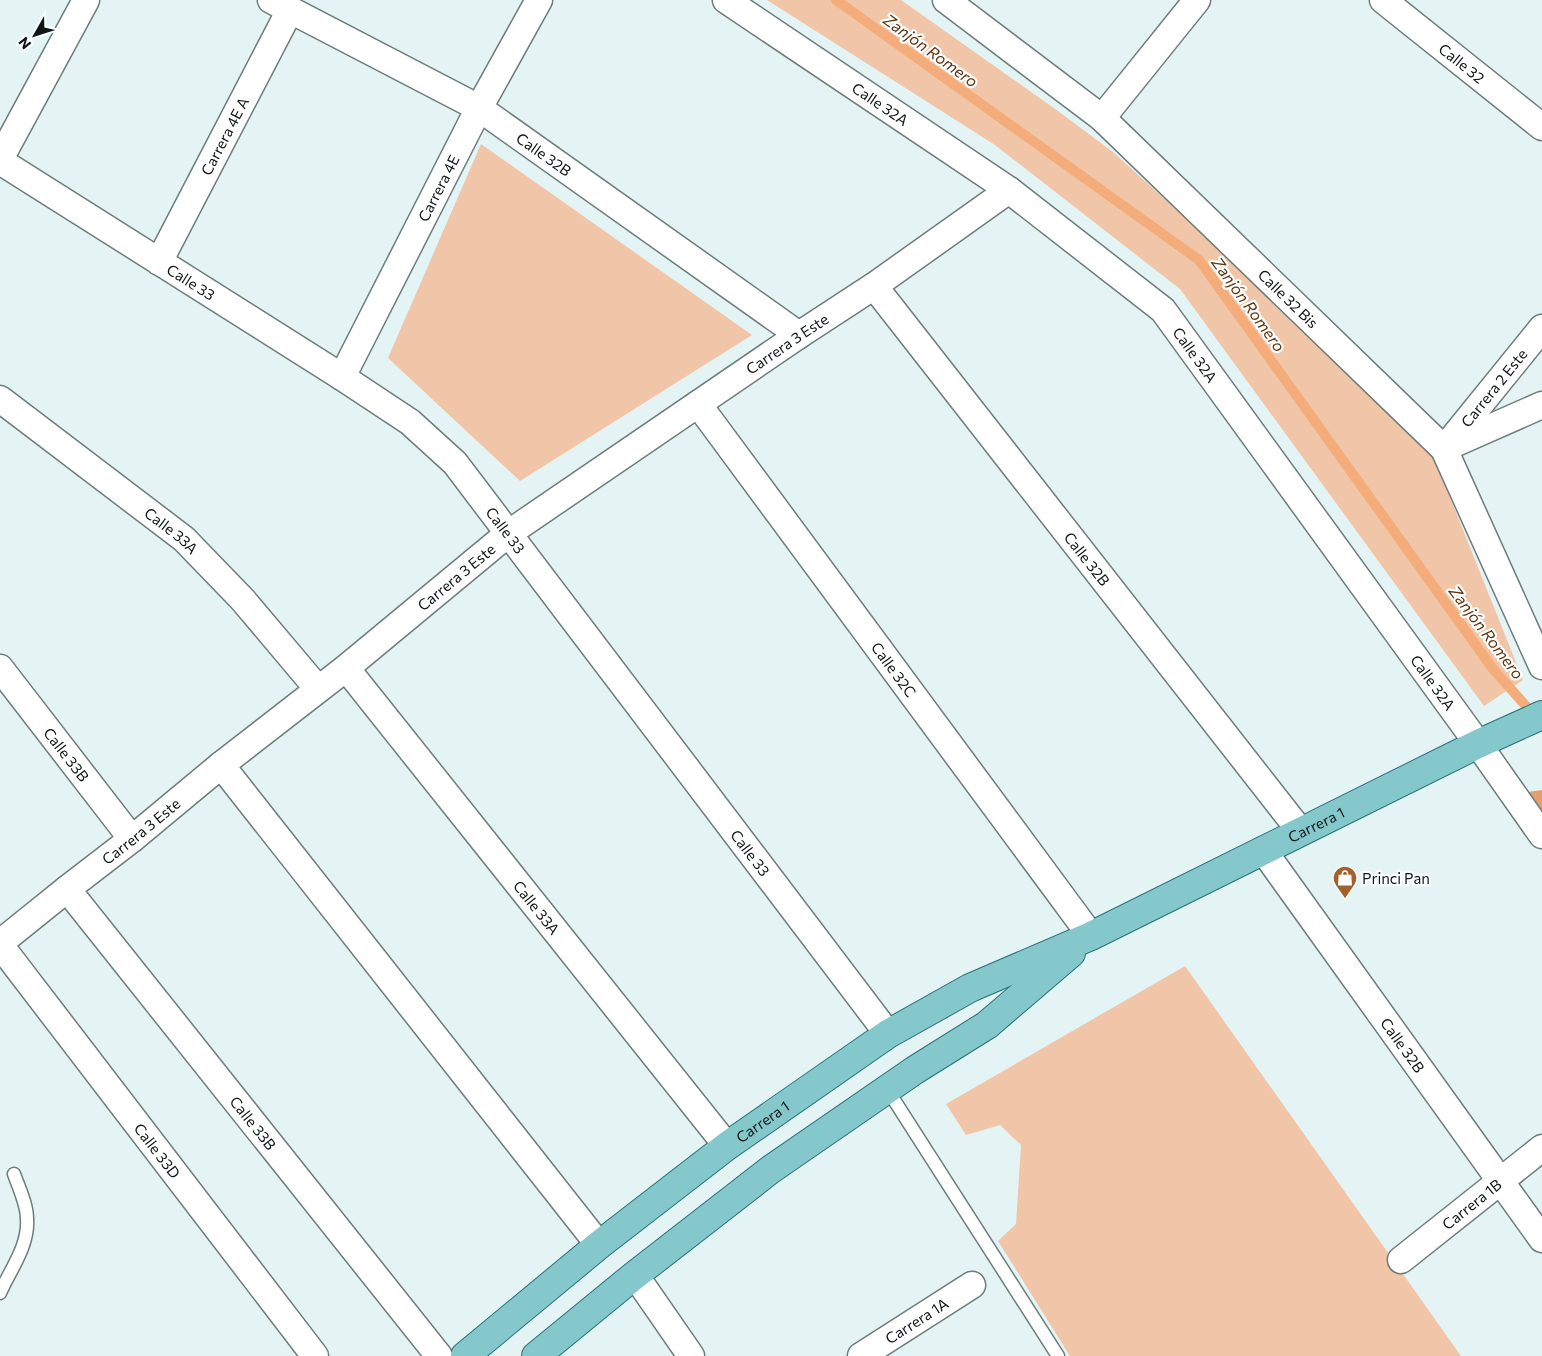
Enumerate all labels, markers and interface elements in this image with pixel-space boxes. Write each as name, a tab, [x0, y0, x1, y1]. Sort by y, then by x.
water label: Zanjón Romero	[879, 9, 982, 91]
north arrow	[10, 10, 60, 60]
text: N	[15, 34, 34, 53]
street label: Calle 32	[1435, 39, 1488, 87]
street label: Calle 32A	[849, 78, 912, 129]
street label: Carrera 4E A	[197, 94, 252, 178]
street label: Calle 32B	[513, 128, 575, 180]
street label: Carrera 4E	[414, 152, 463, 224]
water label: Zanjón Romero	[1208, 252, 1290, 355]
street label: Calle 33	[164, 260, 219, 304]
street label: Calle 32 Bis	[1255, 265, 1322, 332]
street label: Carrera 3 Este	[742, 309, 832, 378]
street label: Calle 32A	[1169, 323, 1221, 386]
street label: Carrera 2 Este	[1457, 345, 1531, 430]
street label: Calle 33A	[141, 503, 202, 557]
street label: Calle 33	[482, 503, 529, 557]
street label: Calle 32B	[1061, 528, 1114, 589]
street label: Carrera 3 Este	[414, 539, 499, 614]
water label: Zanjón Romero	[1445, 581, 1528, 682]
street label: Calle 32C	[868, 638, 920, 700]
street label: Calle 32A	[1407, 651, 1459, 713]
street label: Calle 33B	[40, 724, 93, 785]
street label: Carrera 3 Este	[98, 794, 184, 868]
street label: Carrera 1	[1285, 803, 1347, 846]
street label: Calle 33	[727, 826, 774, 880]
shop icon: Princi Pan	[1332, 865, 1358, 899]
place label: Princi Pan	[1362, 869, 1430, 887]
street label: Calle 33A	[510, 877, 564, 938]
street label: Calle 32B	[1377, 1014, 1429, 1076]
street label: Calle 33B	[227, 1092, 280, 1153]
street label: Carrera 1	[732, 1097, 793, 1146]
street label: Calle 33D	[131, 1119, 184, 1182]
street label: Carrera 1B	[1438, 1175, 1505, 1233]
street label: Carrera 1A	[882, 1294, 951, 1347]

